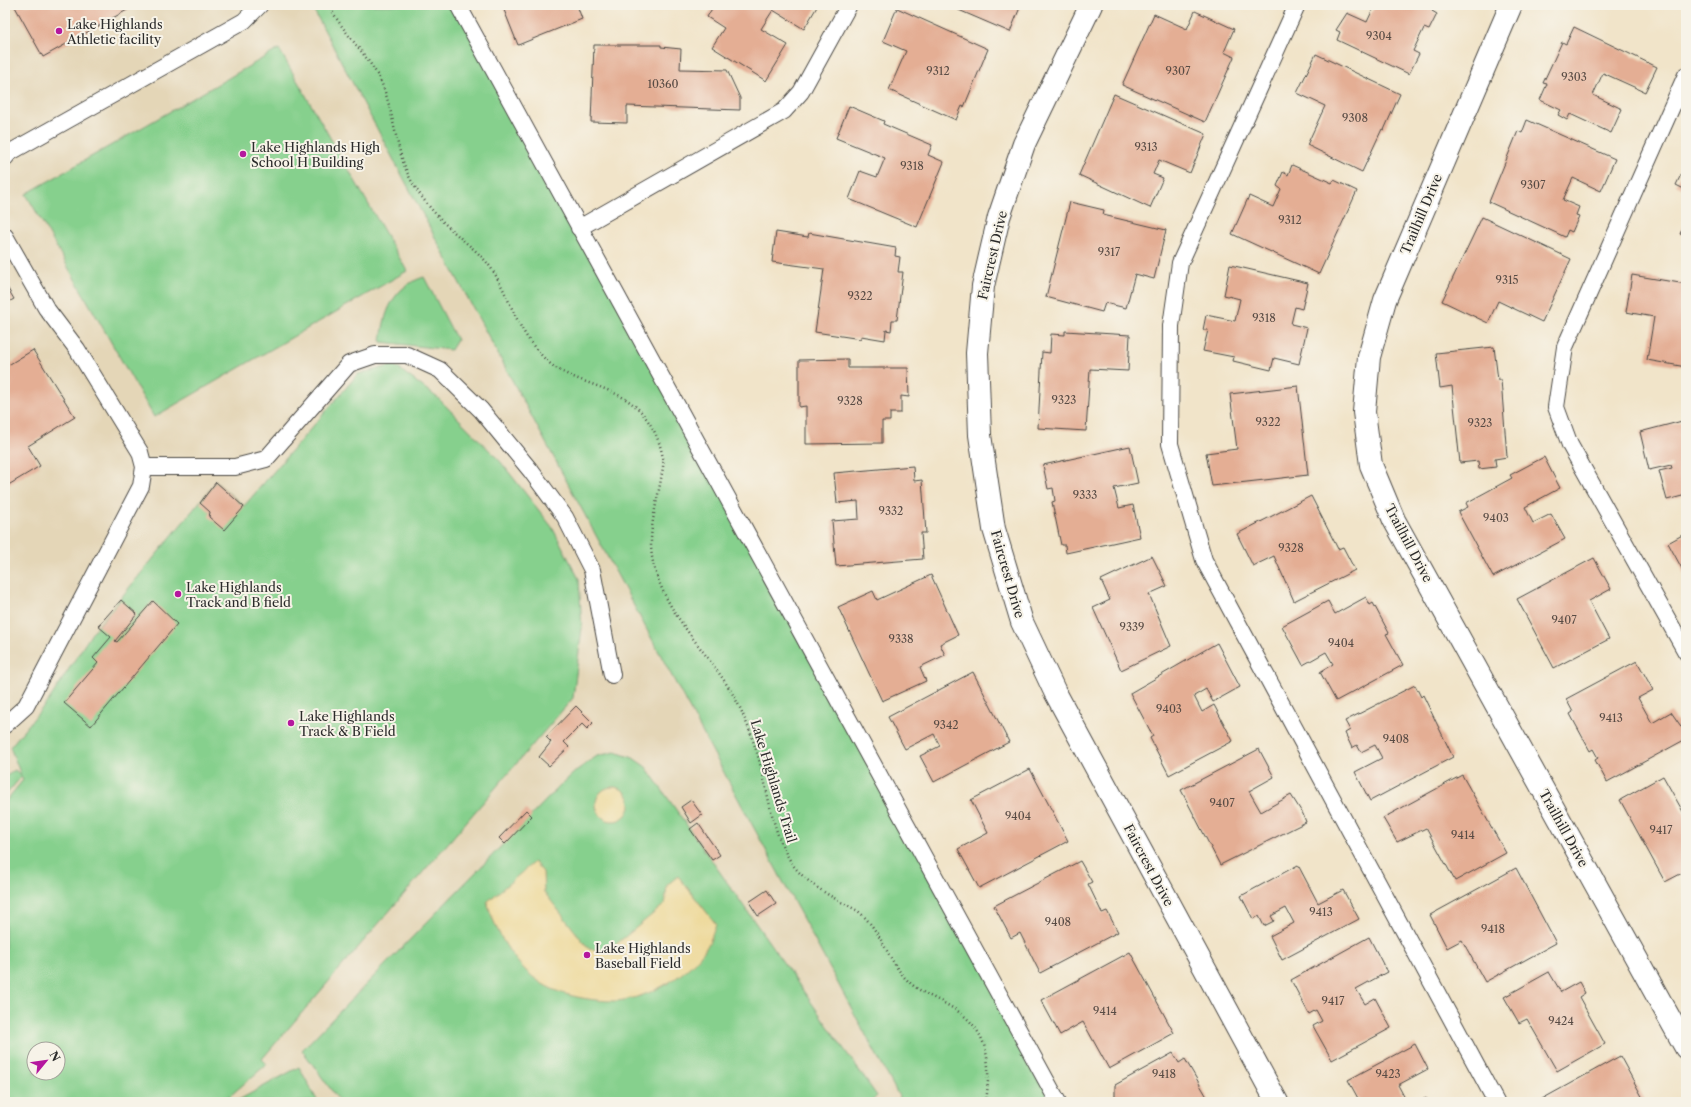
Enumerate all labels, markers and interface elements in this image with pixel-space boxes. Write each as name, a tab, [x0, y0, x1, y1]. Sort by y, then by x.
place label: Lake Highlands Athletic facility	[66, 16, 163, 47]
marker: Lake Highlands Athletic facility	[54, 26, 64, 36]
house number: 9304	[1366, 29, 1392, 43]
house number: 9312	[926, 64, 950, 78]
house number: 9307	[1166, 64, 1191, 78]
house number: 9303	[1561, 70, 1587, 84]
house number: 10360	[647, 77, 679, 91]
house number: 9308	[1342, 111, 1368, 125]
place label: Lake Highlands High School H Building	[251, 139, 380, 170]
house number: 9313	[1134, 140, 1158, 154]
marker: Lake Highlands High School H Building	[238, 149, 248, 159]
house number: 9318	[900, 159, 924, 173]
street label: Trailhill Drive	[1397, 171, 1445, 257]
house number: 9307	[1521, 178, 1546, 192]
street label: Faircrest Drive	[974, 209, 1010, 301]
house number: 9312	[1278, 213, 1302, 227]
house number: 9317	[1098, 245, 1121, 259]
house number: 9315	[1495, 273, 1519, 287]
house number: 9322	[847, 289, 873, 303]
house number: 9318	[1252, 311, 1276, 325]
house number: 9323	[1052, 393, 1076, 407]
house number: 9328	[837, 394, 863, 408]
house number: 9322	[1255, 415, 1281, 429]
house number: 9323	[1468, 416, 1492, 430]
house number: 9333	[1073, 488, 1097, 502]
street label: Trailhill Drive	[1382, 501, 1436, 585]
house number: 9332	[879, 504, 903, 518]
house number: 9403	[1483, 511, 1509, 525]
street label: Faircrest Drive	[988, 528, 1028, 620]
house number: 9328	[1278, 541, 1304, 555]
place label: Lake Highlands Track and B field	[186, 579, 291, 610]
marker: Lake Highlands Track and B field	[173, 589, 183, 599]
house number: 9407	[1551, 613, 1577, 627]
house number: 9339	[1119, 620, 1145, 634]
house number: 9338	[888, 632, 914, 646]
house number: 9404	[1328, 636, 1354, 650]
house number: 9403	[1156, 702, 1182, 716]
place label: Lake Highlands Track & B Field	[299, 708, 396, 739]
house number: 9413	[1599, 711, 1623, 725]
marker: Lake Highlands Track & B Field	[286, 718, 296, 728]
street label: Lake Highlands Trail	[748, 718, 800, 845]
house number: 9342	[933, 718, 959, 732]
house number: 9408	[1383, 732, 1409, 746]
street label: Trailhill Drive	[1536, 786, 1592, 870]
house number: 9407	[1209, 796, 1235, 810]
house number: 9404	[1005, 809, 1031, 823]
street label: Faircrest Drive	[1121, 821, 1177, 909]
house number: 9417	[1650, 823, 1673, 837]
house number: 9414	[1451, 828, 1475, 842]
house number: 9413	[1309, 905, 1333, 919]
house number: 9408	[1045, 915, 1071, 929]
house number: 9418	[1481, 922, 1505, 936]
place label: Lake Highlands Baseball Field	[595, 940, 691, 971]
marker: Lake Highlands Baseball Field	[582, 950, 592, 960]
house number: 9417	[1322, 994, 1345, 1008]
house number: 9414	[1093, 1004, 1117, 1018]
house number: 9424	[1548, 1014, 1574, 1028]
north arrow	[26, 1041, 66, 1081]
text: N	[46, 1049, 63, 1064]
house number: 9418	[1152, 1067, 1176, 1081]
house number: 9423	[1375, 1067, 1401, 1081]

